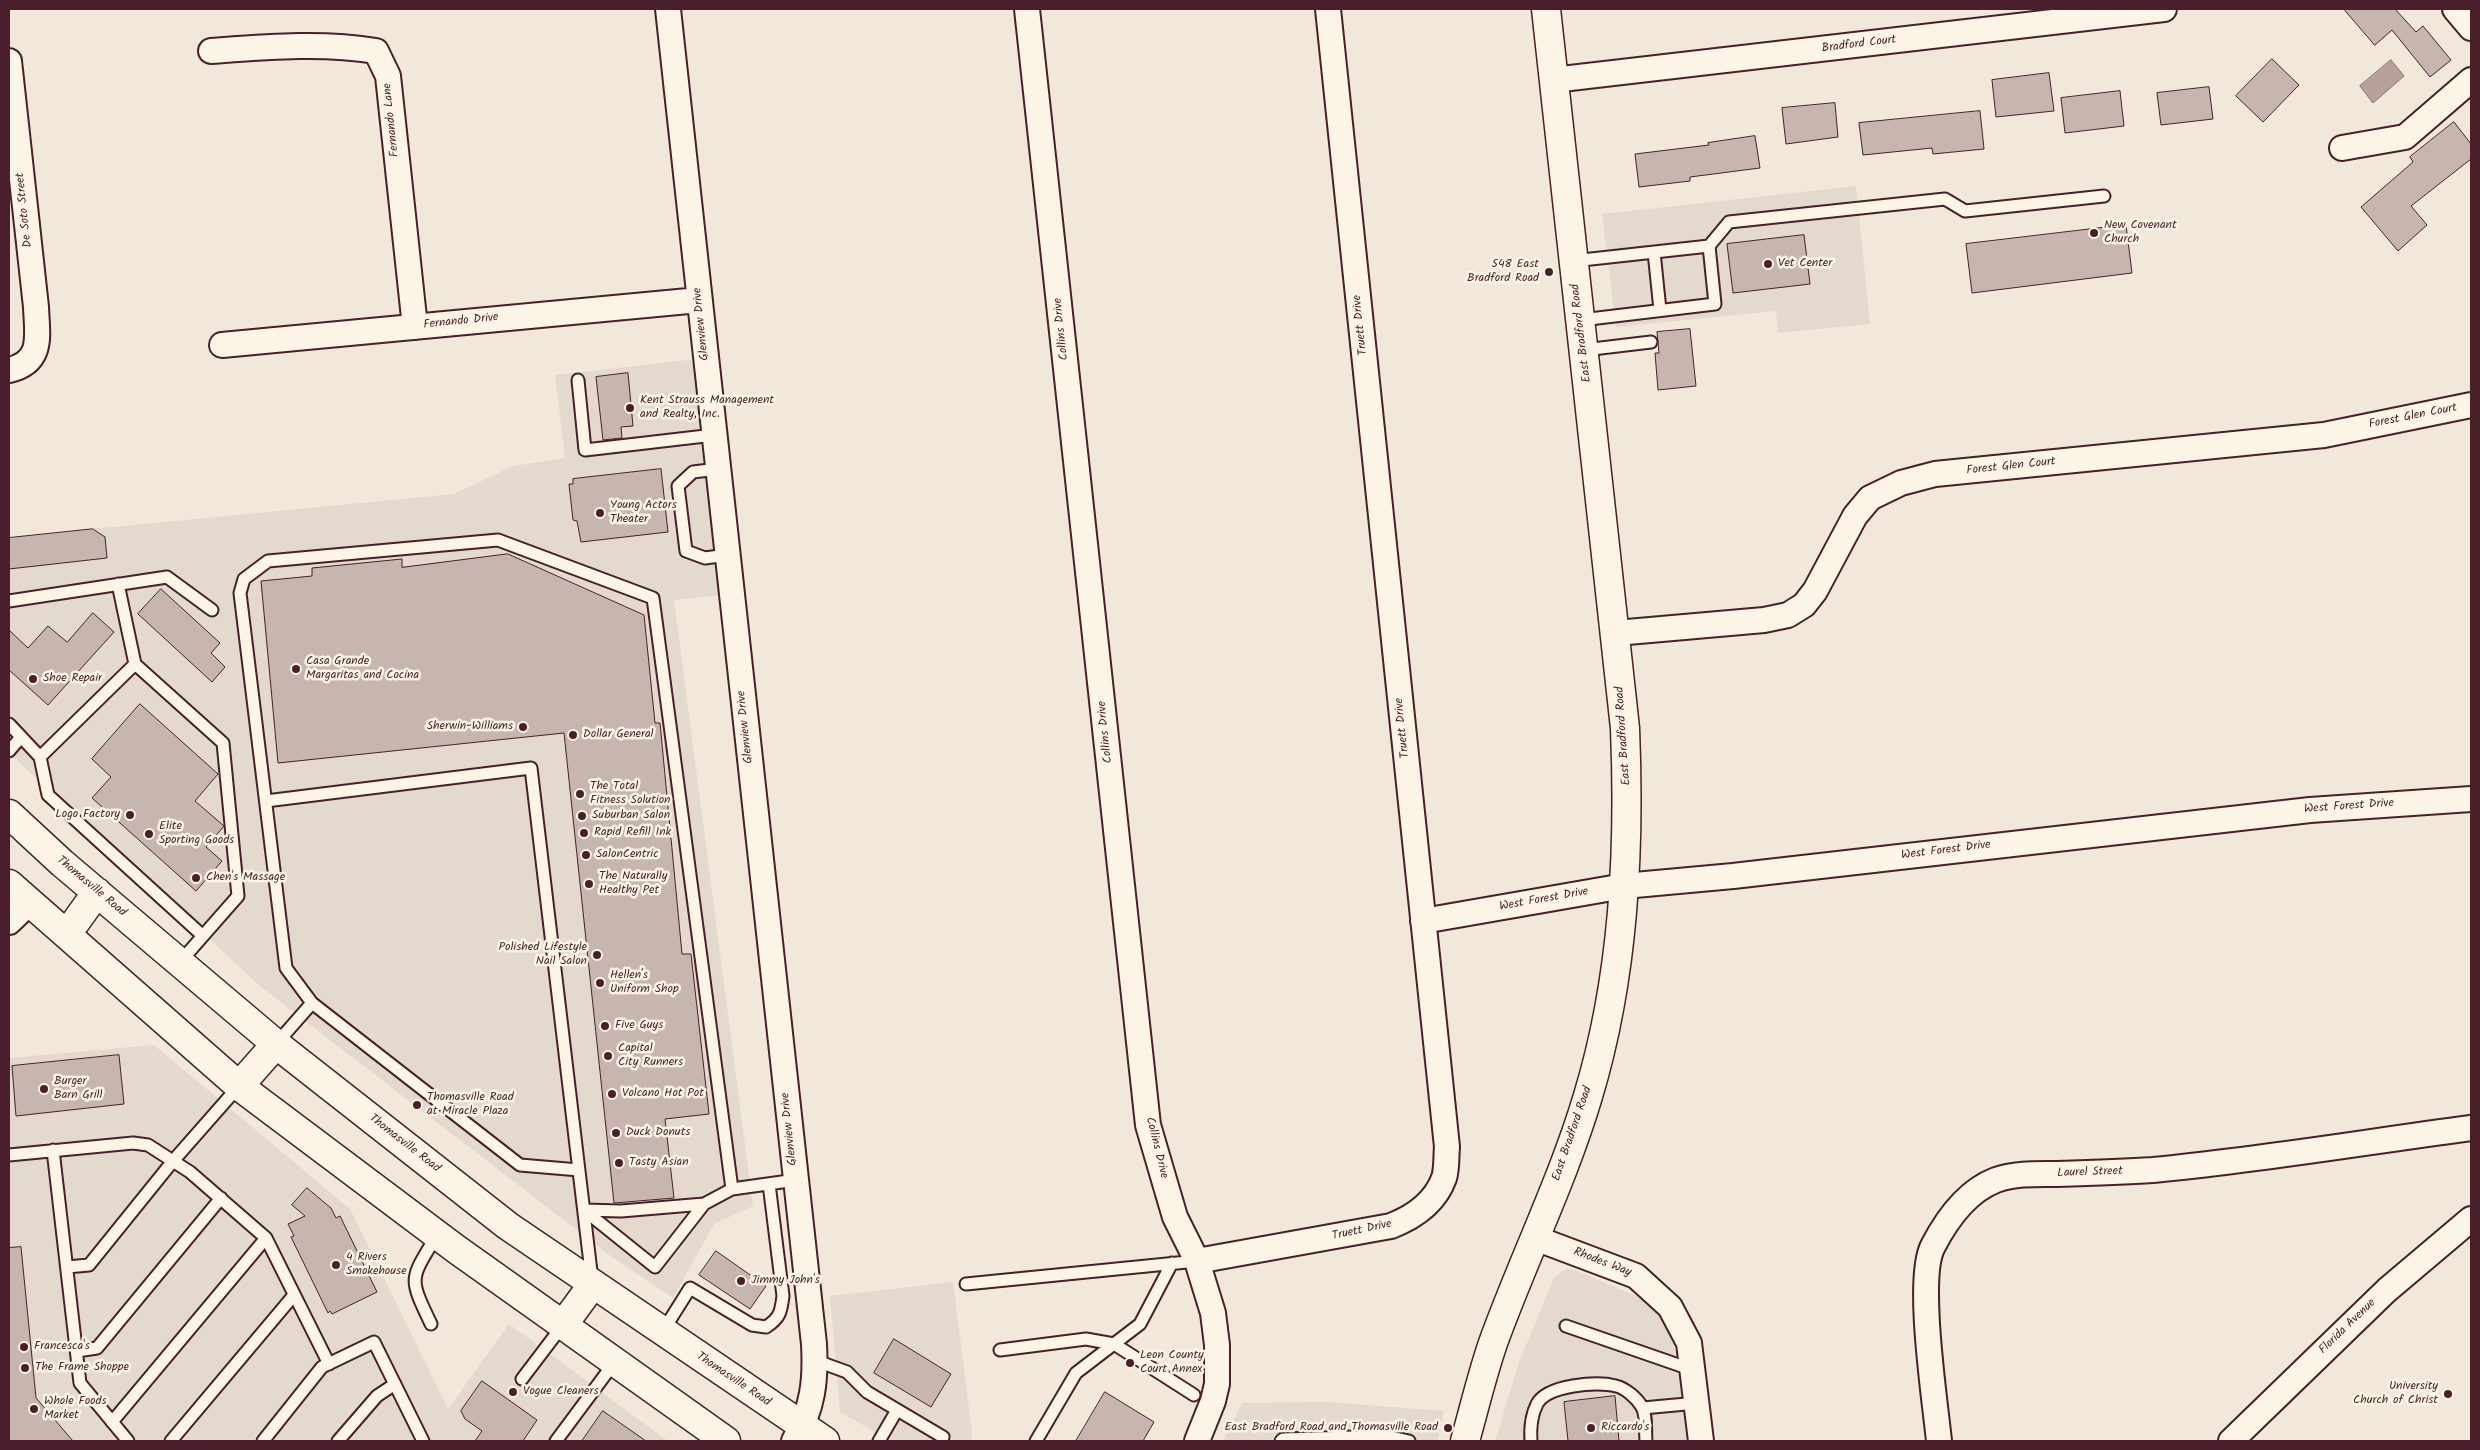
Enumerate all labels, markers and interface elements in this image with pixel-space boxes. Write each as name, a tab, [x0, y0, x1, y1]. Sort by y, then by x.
street label: Bradford Court	[1821, 33, 1897, 57]
street label: Fernando Lane	[381, 82, 403, 158]
street label: De Soto Street	[14, 172, 36, 248]
place label: New Covenant Church	[2104, 219, 2177, 247]
marker: New Covenant Church	[2088, 227, 2100, 239]
place label: Vet Center	[1778, 257, 1832, 271]
place label: 548 East Bradford Road	[1467, 258, 1539, 286]
marker: Vet Center	[1762, 258, 1774, 270]
marker: 548 East Bradford Road	[1543, 266, 1555, 278]
street label: East Bradford Road	[1569, 283, 1595, 383]
street label: Glenview Drive	[691, 287, 713, 361]
street label: Truett Drive	[1351, 294, 1371, 356]
street label: Collins Drive	[1052, 297, 1072, 361]
street label: Fernando Drive	[423, 311, 499, 333]
place label: Kent Strauss Management and Realty, Inc.	[640, 394, 774, 422]
street label: Forest Glen Court	[2368, 401, 2458, 433]
marker: Kent Strauss Management and Realty, Inc.	[624, 402, 636, 414]
street label: Forest Glen Court	[1966, 455, 2056, 479]
place label: Young Actors Theater	[610, 499, 677, 527]
marker: Young Actors Theater	[594, 507, 606, 519]
place label: Casa Grande Margaritas and Cocina	[306, 655, 419, 683]
marker: Casa Grande Margaritas and Cocina	[290, 663, 302, 675]
place label: Shoe Repair	[43, 672, 102, 686]
marker: Shoe Repair	[27, 673, 39, 685]
street label: East Bradford Road	[1613, 686, 1635, 786]
street label: Glenview Drive	[735, 690, 757, 764]
street label: Truett Drive	[1393, 697, 1413, 759]
street label: Collins Drive	[1096, 700, 1116, 764]
place label: Sherwin-Williams	[427, 720, 513, 734]
marker: Sherwin-Williams	[517, 721, 529, 733]
place label: Dollar General	[583, 728, 654, 742]
marker: Dollar General	[567, 729, 579, 741]
place label: The Total Fitness Solution	[590, 780, 670, 808]
marker: The Total Fitness Solution	[574, 788, 586, 800]
street label: West Forest Drive	[2304, 797, 2394, 817]
place label: Logo Factory	[55, 808, 120, 822]
marker: Logo Factory	[124, 809, 136, 821]
place label: Suburban Salon	[592, 809, 670, 823]
marker: Suburban Salon	[576, 810, 588, 822]
place label: Elite Sporting Goods	[159, 820, 234, 848]
place label: Rapid Refill Ink	[594, 826, 671, 840]
marker: Rapid Refill Ink	[578, 827, 590, 839]
marker: Elite Sporting Goods	[143, 828, 155, 840]
street label: West Forest Drive	[1900, 838, 1992, 864]
place label: SalonCentric	[596, 848, 659, 862]
marker: SalonCentric	[580, 849, 592, 861]
street label: Thomasville Road	[53, 854, 129, 920]
place label: The Naturally Healthy Pet	[599, 870, 667, 898]
place label: Chen's Massage	[206, 871, 285, 885]
marker: Chen's Massage	[190, 872, 202, 884]
marker: The Naturally Healthy Pet	[583, 878, 595, 890]
street label: West Forest Drive	[1498, 885, 1590, 915]
place label: Polished Lifestyle Nail Salon	[498, 941, 587, 969]
marker: Polished Lifestyle Nail Salon	[591, 949, 603, 961]
place label: Hellen's Uniform Shop	[610, 969, 679, 997]
marker: Hellen's Uniform Shop	[594, 977, 606, 989]
place label: Five Guys	[615, 1019, 663, 1033]
marker: Five Guys	[599, 1020, 611, 1032]
place label: Capital City Runners	[618, 1042, 683, 1070]
marker: Capital City Runners	[602, 1050, 614, 1062]
place label: Burger Barn Grill	[54, 1075, 102, 1103]
marker: Burger Barn Grill	[38, 1083, 50, 1095]
street label: East Bradford Road	[1550, 1085, 1596, 1183]
place label: Volcano Hot Pot	[622, 1087, 704, 1101]
marker: Volcano Hot Pot	[606, 1088, 618, 1100]
place label: Thomasville Road at Miracle Plaza	[427, 1091, 514, 1119]
street label: Glenview Drive	[779, 1092, 801, 1166]
marker: Thomasville Road at Miracle Plaza	[411, 1099, 423, 1111]
street label: Thomasville Road	[365, 1112, 443, 1176]
street label: Collins Drive	[1141, 1116, 1171, 1180]
place label: Duck Donuts	[626, 1126, 690, 1140]
marker: Duck Donuts	[610, 1127, 622, 1139]
place label: Tasty Asian	[629, 1156, 689, 1170]
marker: Tasty Asian	[613, 1157, 625, 1169]
street label: Laurel Street	[2057, 1165, 2123, 1181]
street label: Truett Drive	[1331, 1218, 1393, 1244]
street label: Rhodes Way	[1571, 1245, 1633, 1281]
place label: 4 Rivers Smokehouse	[346, 1251, 407, 1279]
marker: 4 Rivers Smokehouse	[330, 1259, 342, 1271]
place label: Jimmy John's	[751, 1274, 820, 1288]
marker: Jimmy John's	[735, 1275, 747, 1287]
street label: Florida Avenue	[2317, 1296, 2379, 1358]
place label: Francesca's	[34, 1340, 90, 1354]
marker: Francesca's	[18, 1341, 30, 1353]
place label: Leon County Court Annex	[1140, 1349, 1204, 1377]
street label: Thomasville Road	[693, 1350, 773, 1410]
marker: Leon County Court Annex	[1124, 1357, 1136, 1369]
place label: The Frame Shoppe	[35, 1361, 129, 1375]
marker: The Frame Shoppe	[19, 1362, 31, 1374]
place label: University Church of Christ	[2353, 1380, 2438, 1408]
place label: Vogue Cleaners	[523, 1385, 599, 1399]
marker: Vogue Cleaners	[507, 1386, 519, 1398]
marker: University Church of Christ	[2442, 1388, 2454, 1400]
place label: Whole Foods Market	[44, 1395, 107, 1423]
marker: Whole Foods Market	[28, 1403, 40, 1415]
place label: East Bradford Road and Thomasville Road	[1224, 1421, 1438, 1435]
place label: Riccardo's	[1601, 1421, 1649, 1435]
marker: East Bradford Road and Thomasville Road	[1442, 1422, 1454, 1434]
marker: Riccardo's	[1585, 1422, 1597, 1434]

